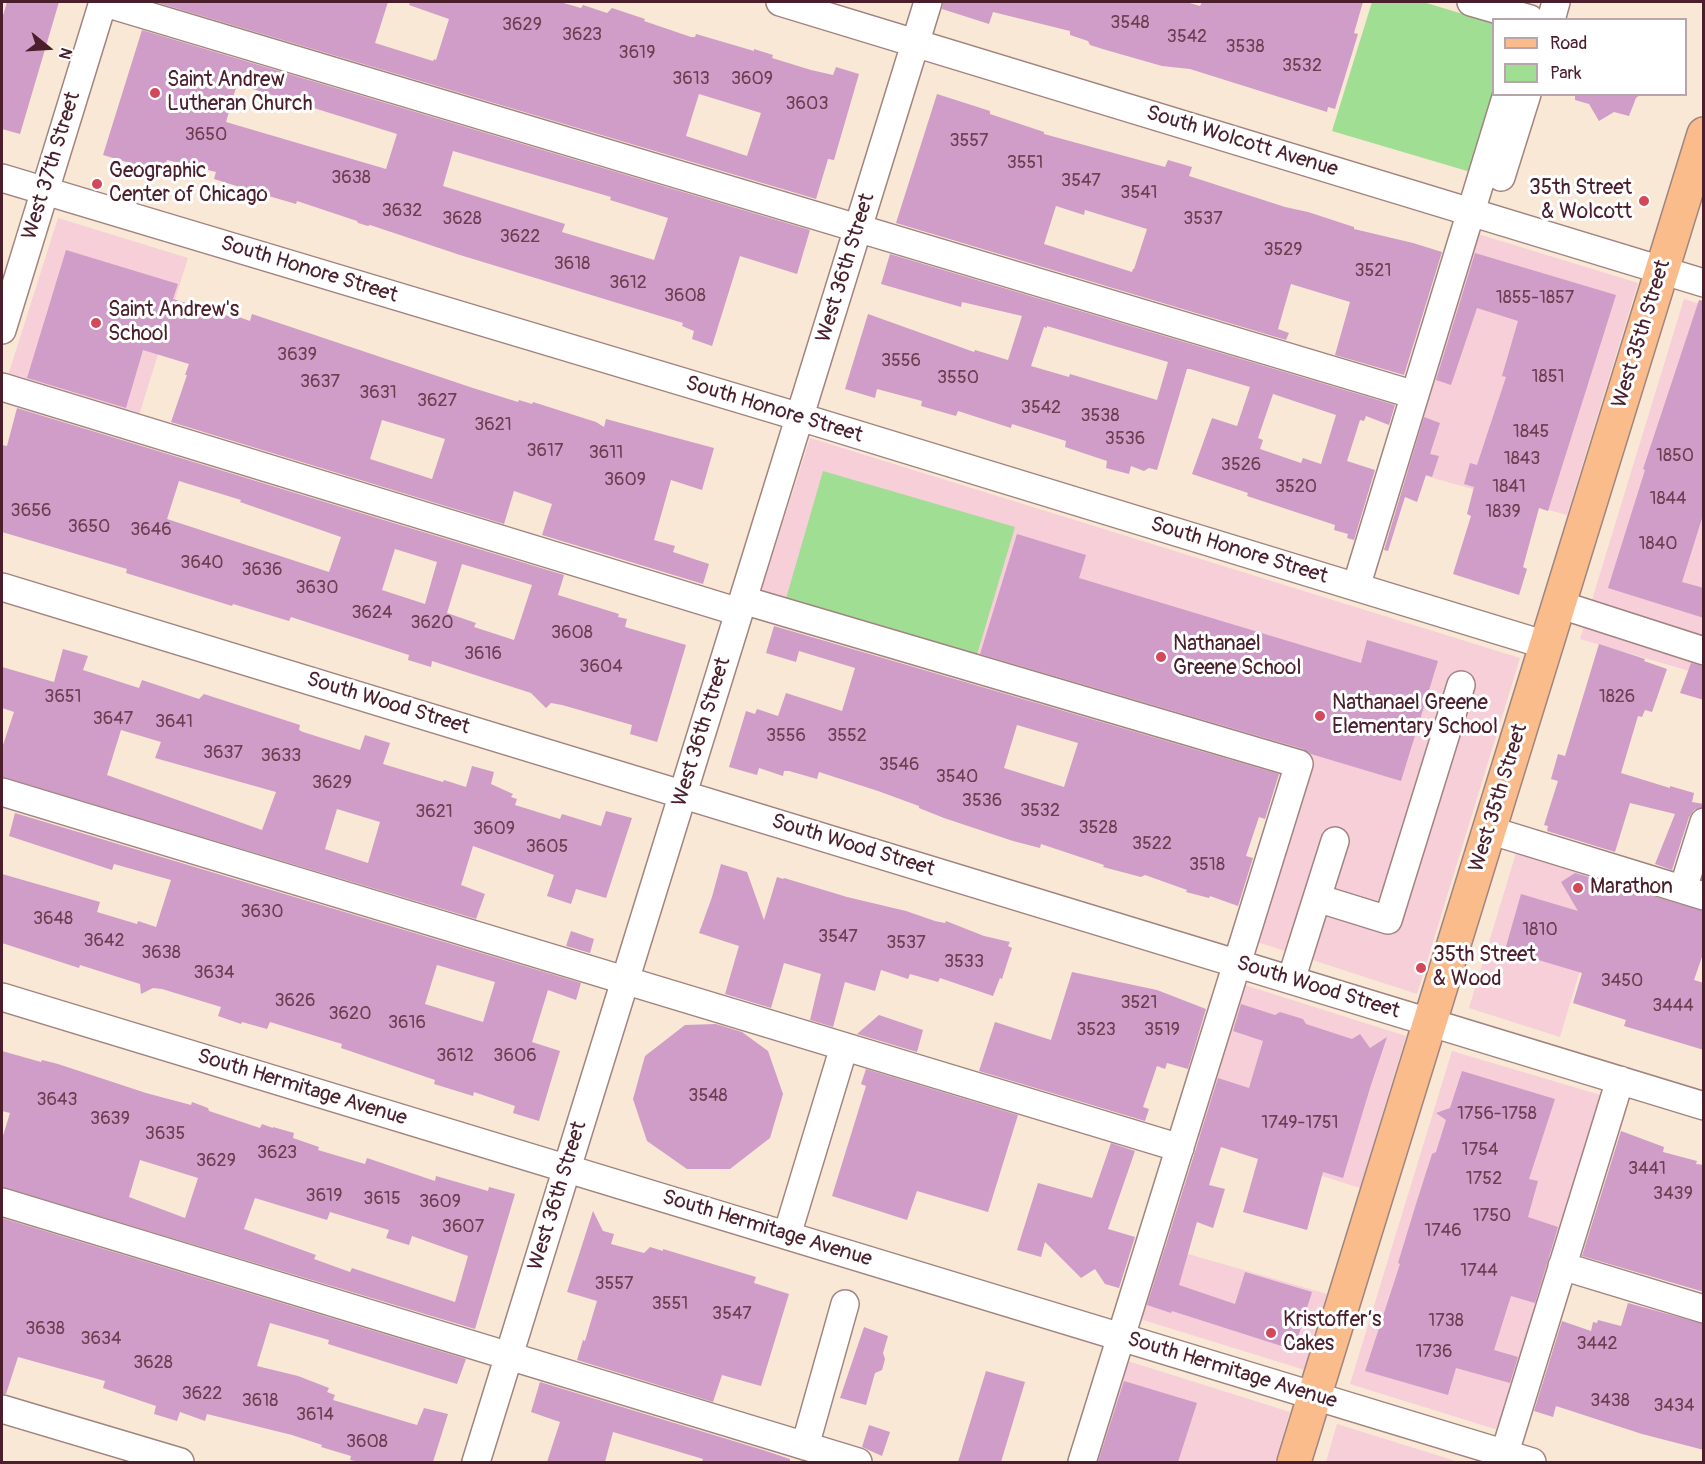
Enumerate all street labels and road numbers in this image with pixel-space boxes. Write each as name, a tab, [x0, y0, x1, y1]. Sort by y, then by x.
street label: West 37th Street	[18, 89, 86, 243]
street label: South Wolcott Avenue	[1143, 101, 1341, 183]
street label: West 36th Street	[811, 190, 881, 346]
street label: South Honore Street	[217, 231, 401, 309]
street label: West 35th Street	[1607, 257, 1677, 411]
street label: South Honore Street	[682, 371, 866, 449]
street label: South Honore Street	[1147, 512, 1331, 590]
street label: West 36th Street	[667, 654, 737, 810]
street label: South Wood Street	[303, 667, 473, 741]
street label: West 35th Street	[1464, 721, 1534, 875]
street label: South Wood Street	[768, 809, 938, 883]
street label: South Wood Street	[1233, 951, 1403, 1025]
street label: South Hermitage Avenue	[194, 1044, 410, 1132]
street label: West 36th Street	[523, 1118, 593, 1274]
street label: South Hermitage Avenue	[659, 1185, 875, 1273]
street label: South Hermitage Avenue	[1124, 1327, 1340, 1415]

